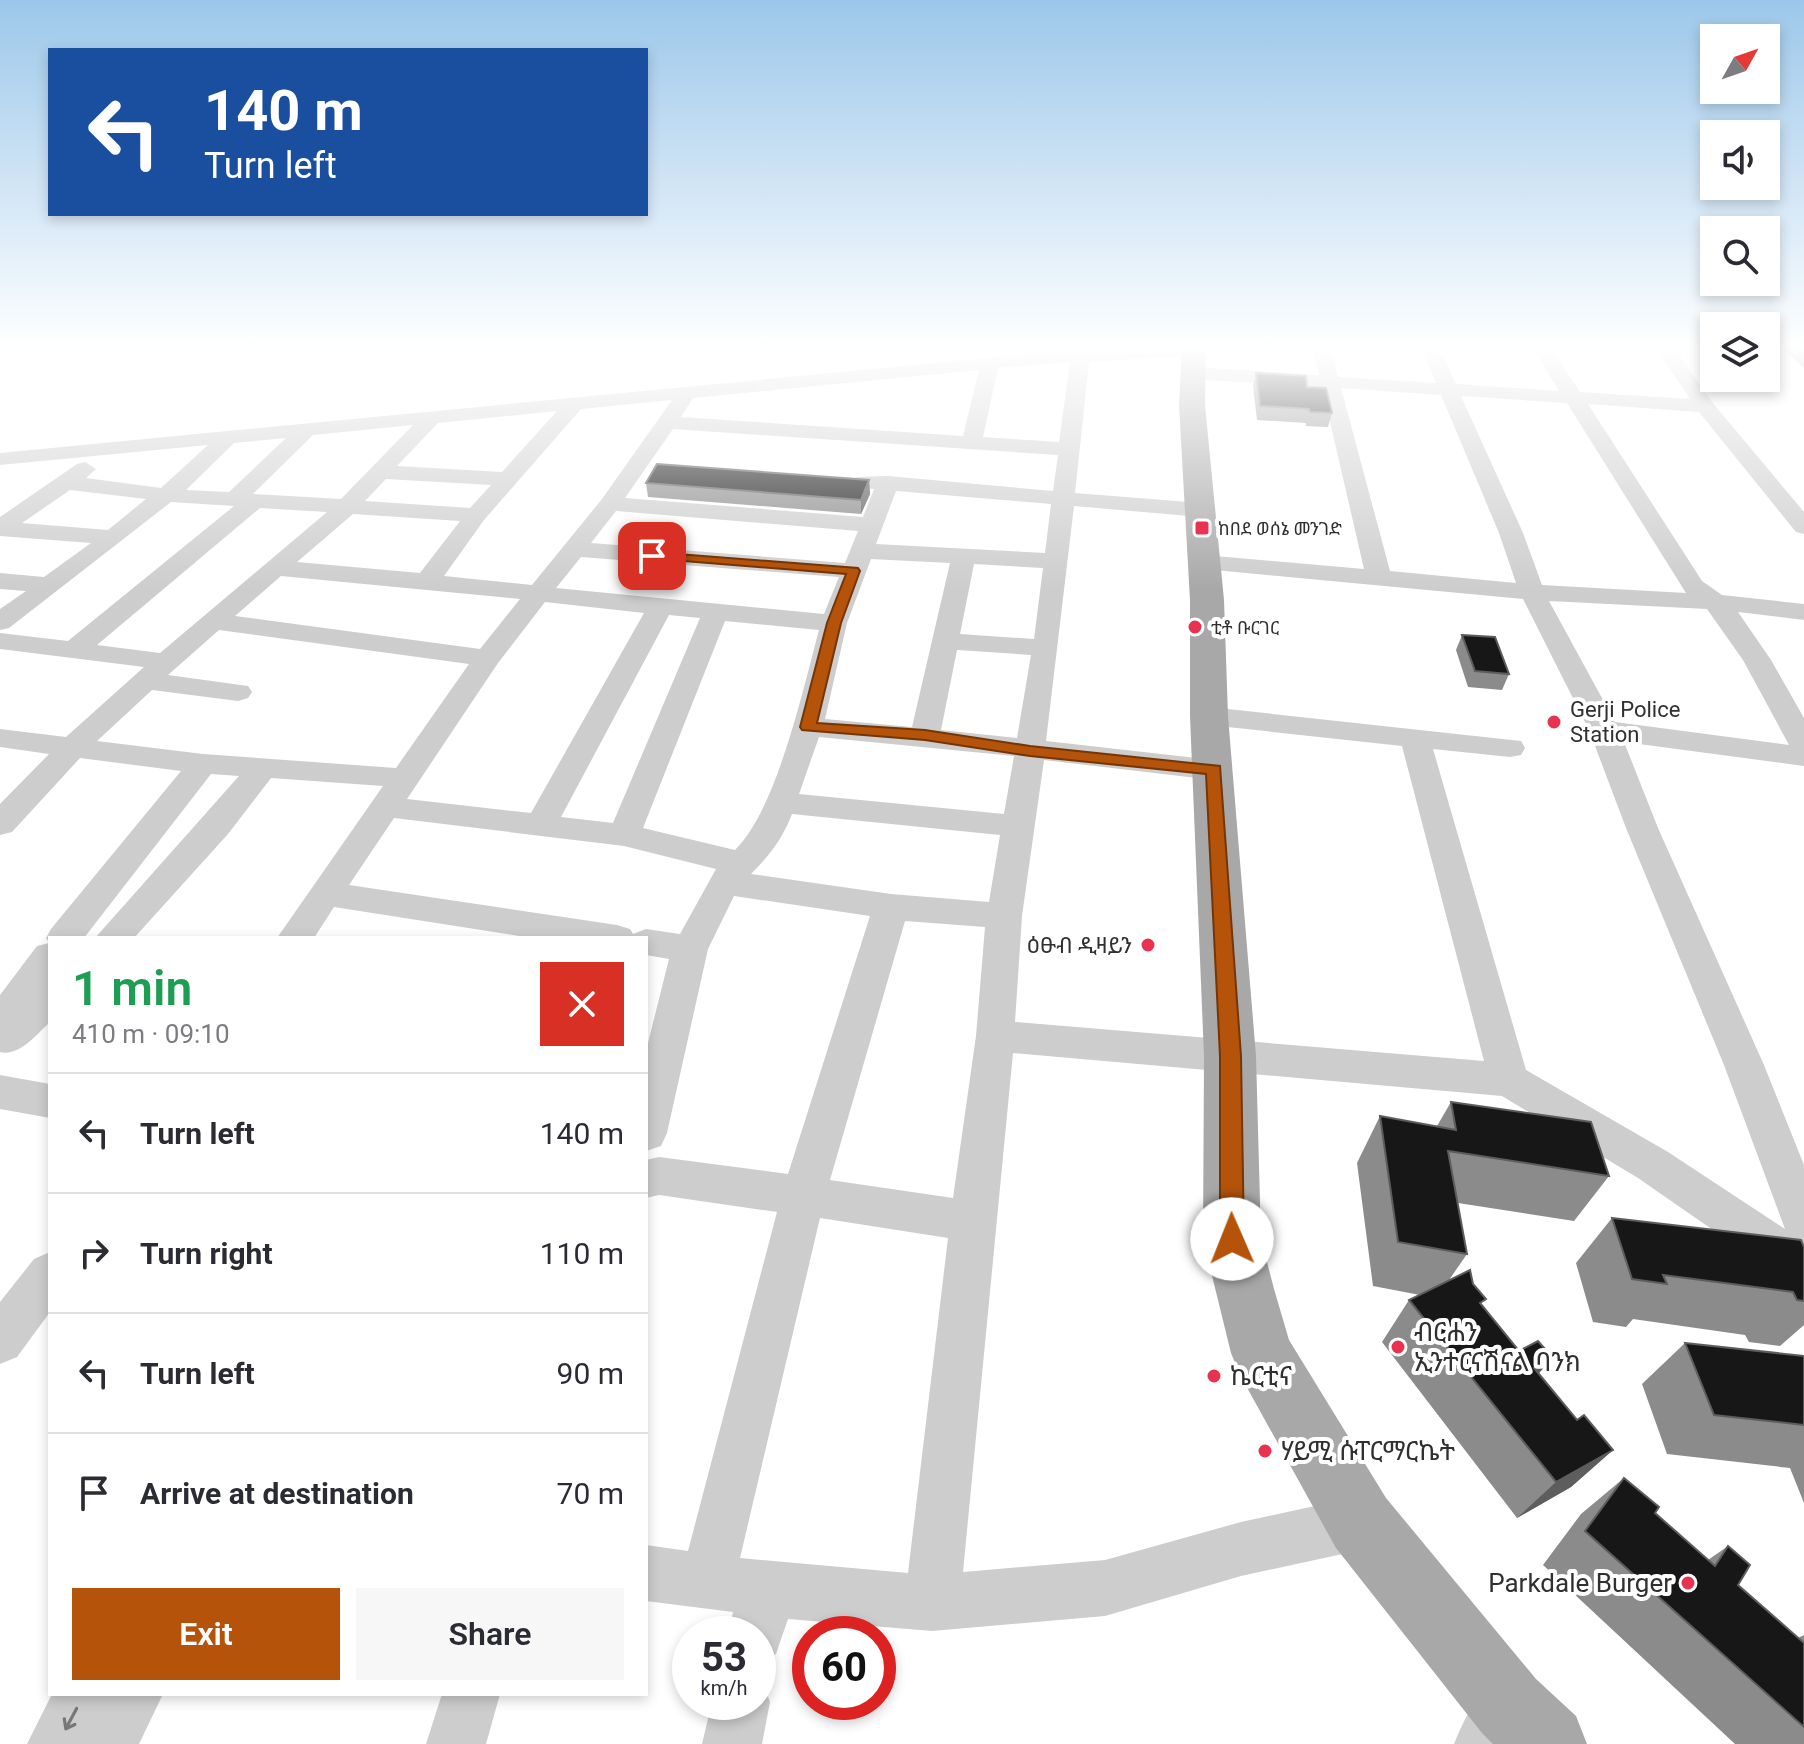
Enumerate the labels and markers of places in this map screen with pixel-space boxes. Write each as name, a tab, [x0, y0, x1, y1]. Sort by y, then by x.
place label: ከበደ ወሰኔ መንገድ	[1218, 518, 1342, 539]
marker: ከበደ ወሰኔ መንገድ	[1193, 519, 1211, 537]
pin	[618, 522, 686, 590]
place label: ቲቶ ቡርገር	[1211, 617, 1279, 638]
marker: ቲቶ ቡርገር	[1186, 618, 1204, 636]
place label: Gerji Police Station	[1570, 697, 1680, 747]
marker: Gerji Police Station	[1545, 713, 1563, 731]
place label: ዕፁብ ዲዛይን	[1027, 933, 1132, 958]
marker: ዕፁብ ዲዛይን	[1139, 936, 1157, 954]
place label: ብርሐን ኢንተርናሽናል ባንክ	[1414, 1317, 1581, 1377]
marker: ብርሐን ኢንተርናሽናል ባንክ	[1389, 1338, 1407, 1356]
place label: ኬርቲና	[1230, 1361, 1292, 1391]
marker: ኬርቲና	[1205, 1367, 1223, 1385]
place label: ሃይሚ ሱፐርማርኬት	[1281, 1436, 1455, 1466]
marker: ሃይሚ ሱፐርማርኬት	[1256, 1442, 1274, 1460]
place label: Parkdale Burger	[1488, 1568, 1672, 1598]
marker: Parkdale Burger	[1679, 1574, 1697, 1592]

